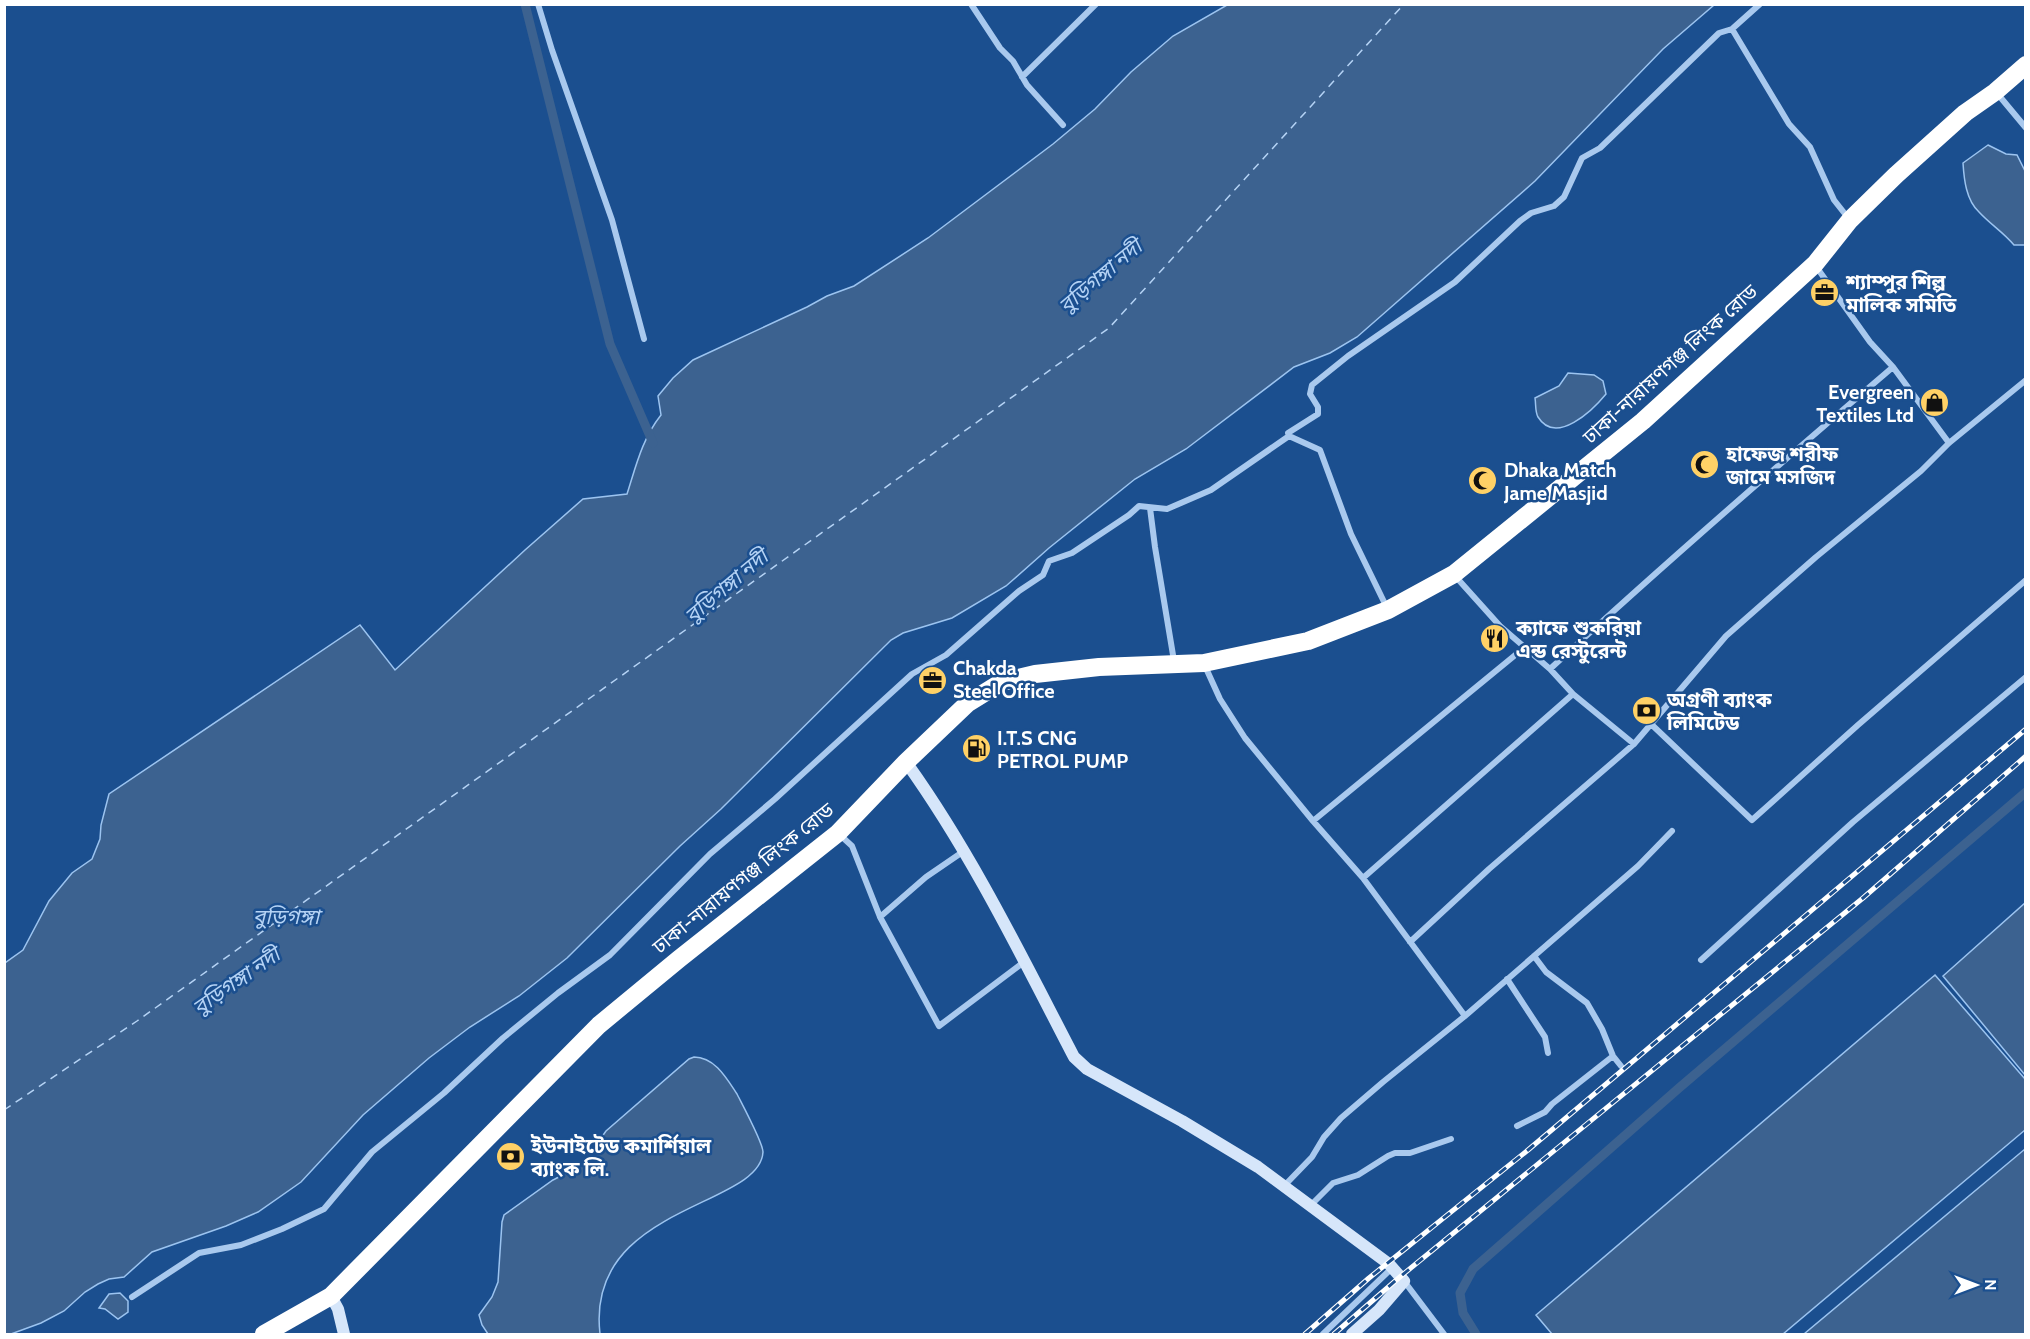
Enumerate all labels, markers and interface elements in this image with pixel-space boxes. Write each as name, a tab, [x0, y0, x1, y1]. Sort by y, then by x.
water label: বুড়িগঙ্গা নদী	[1053, 231, 1150, 318]
place label: শ্যাম্পুর শিল্প মালিক সমিতি	[1845, 270, 1957, 317]
office icon: শ্যাম্পুর শিল্প মালিক সমিতি	[1809, 277, 1841, 309]
street label: ঢাকা-নারায়ণগঞ্জ লিংক রোড	[1577, 279, 1763, 449]
place label: Evergreen Textiles Ltd	[1816, 380, 1914, 427]
shop icon: Evergreen Textiles Ltd	[1919, 387, 1951, 419]
place label: হাফেজ শরীফ জামে মসজিদ	[1725, 442, 1839, 489]
mosque icon: হাফেজ শরীফ জামে মসজিদ	[1689, 449, 1721, 481]
place label: Dhaka Match Jame Masjid	[1503, 458, 1617, 505]
mosque icon: Dhaka Match Jame Masjid	[1467, 465, 1499, 497]
water label: বুড়িগঙ্গা নদী	[679, 541, 776, 628]
place label: ক্যাফে শুকরিয়া এন্ড রেস্টুরেন্ট	[1515, 616, 1642, 664]
restaurant icon: ক্যাফে শুকরিয়া এন্ড রেস্টুরেন্ট	[1479, 623, 1511, 655]
place label: Chakda Steel Office	[953, 656, 1055, 703]
office icon: Chakda Steel Office	[916, 664, 948, 696]
place label: অগ্রণী ব্যাংক লিমিটেড	[1666, 688, 1772, 735]
bank icon: অগ্রণী ব্যাংক লিমিটেড	[1630, 695, 1662, 727]
place label: I.T.S CNG PETROL PUMP	[997, 726, 1128, 773]
fuel station icon: I.T.S CNG PETROL PUMP	[960, 733, 992, 765]
street label: ঢাকা-নারায়ণগঞ্জ লিংক রোড	[647, 797, 839, 959]
water label: বুড়িগঙ্গা	[253, 904, 324, 929]
water label: বুড়িগঙ্গা নদী	[188, 939, 288, 1020]
place label: ইউনাইটেড কমার্শিয়াল ব্যাংক লি.	[530, 1134, 712, 1181]
bank icon: ইউনাইটেড কমার্শিয়াল ব্যাংক লি.	[494, 1141, 526, 1173]
north arrow	[1946, 1255, 2006, 1315]
text: N	[1981, 1279, 2000, 1291]

